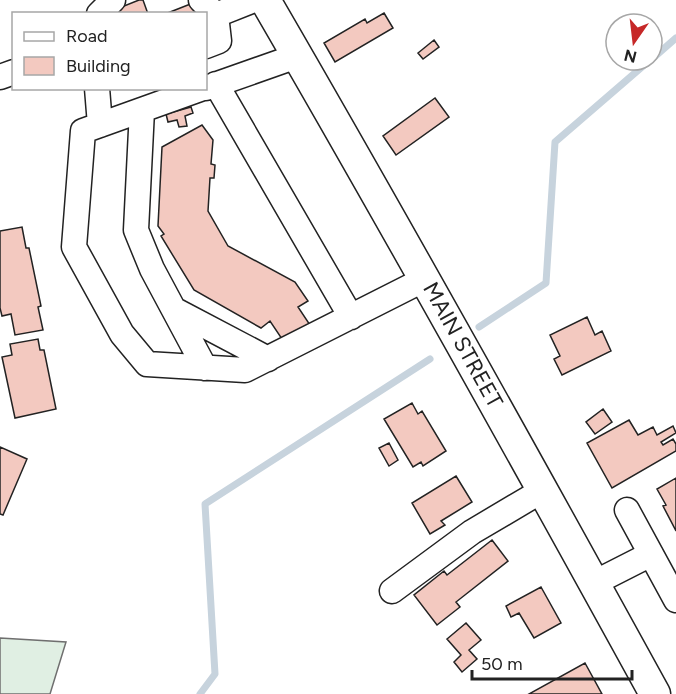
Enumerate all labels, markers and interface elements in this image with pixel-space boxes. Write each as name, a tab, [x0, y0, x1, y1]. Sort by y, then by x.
legend	[12, 12, 207, 90]
north arrow	[604, 12, 664, 72]
text: Road	[66, 25, 107, 47]
text: N	[622, 45, 639, 67]
text: Building	[66, 55, 131, 77]
street label: MAIN STREET	[417, 277, 509, 413]
scale bar	[472, 643, 632, 681]
text: 50 m	[481, 653, 523, 675]

